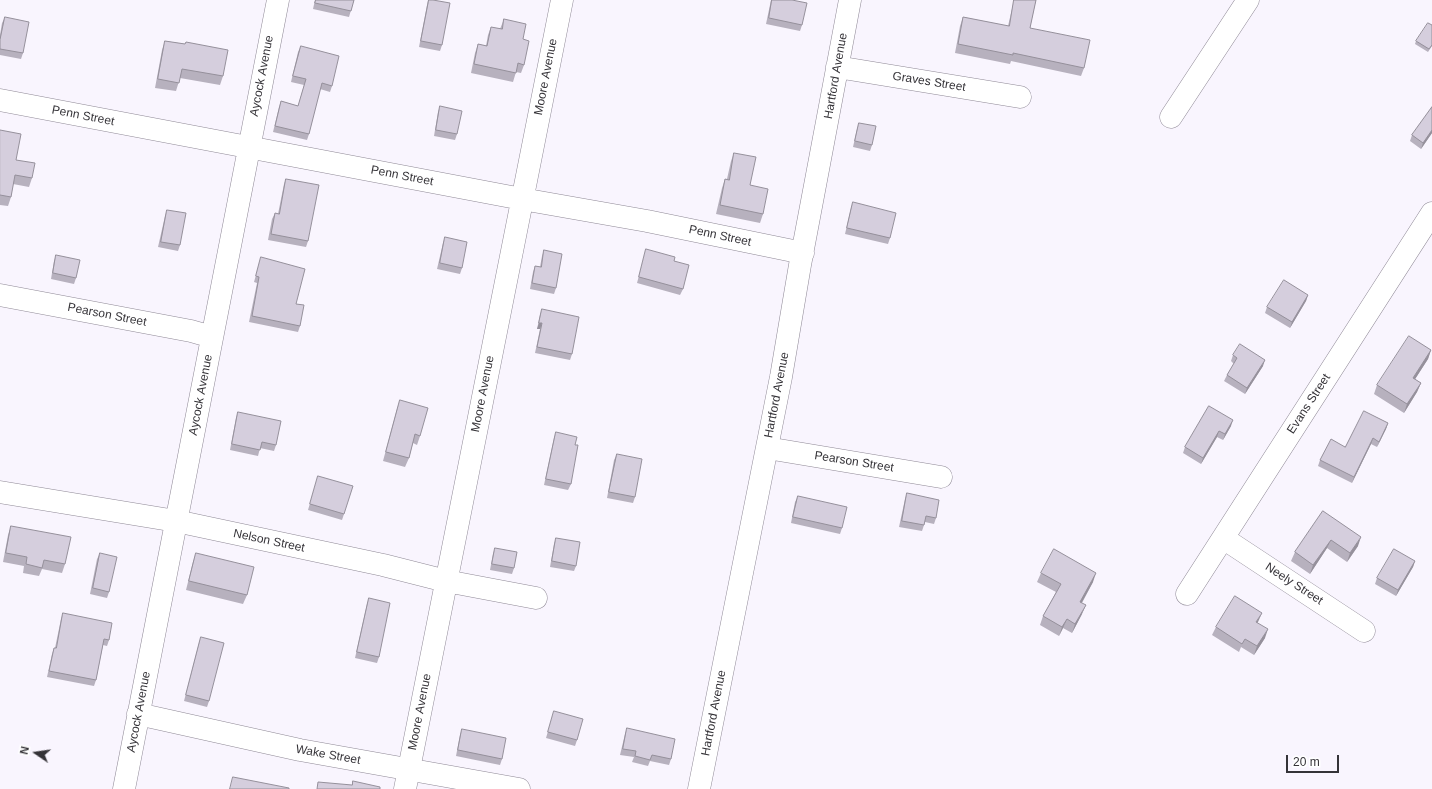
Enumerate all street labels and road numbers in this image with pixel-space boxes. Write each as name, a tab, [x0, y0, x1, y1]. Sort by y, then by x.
street label: Hartford Avenue	[821, 32, 851, 120]
street label: Aycock Avenue	[247, 34, 277, 118]
street label: Moore Avenue	[532, 37, 560, 117]
street label: Graves Street	[891, 69, 967, 95]
street label: Penn Street	[51, 103, 115, 129]
street label: Penn Street	[370, 163, 434, 189]
street label: Penn Street	[688, 222, 752, 250]
street label: Pearson Street	[66, 300, 148, 330]
street label: Hartford Avenue	[762, 351, 792, 439]
street label: Aycock Avenue	[186, 353, 216, 437]
street label: Moore Avenue	[469, 354, 497, 434]
street label: Evans Street	[1284, 371, 1334, 437]
street label: Pearson Street	[813, 449, 895, 475]
street label: Nelson Street	[232, 526, 306, 556]
street label: Neely Street	[1262, 560, 1326, 608]
street label: Hartford Avenue	[699, 669, 729, 757]
street label: Aycock Avenue	[124, 670, 154, 754]
street label: Moore Avenue	[406, 672, 434, 752]
street label: Wake Street	[294, 742, 362, 768]

